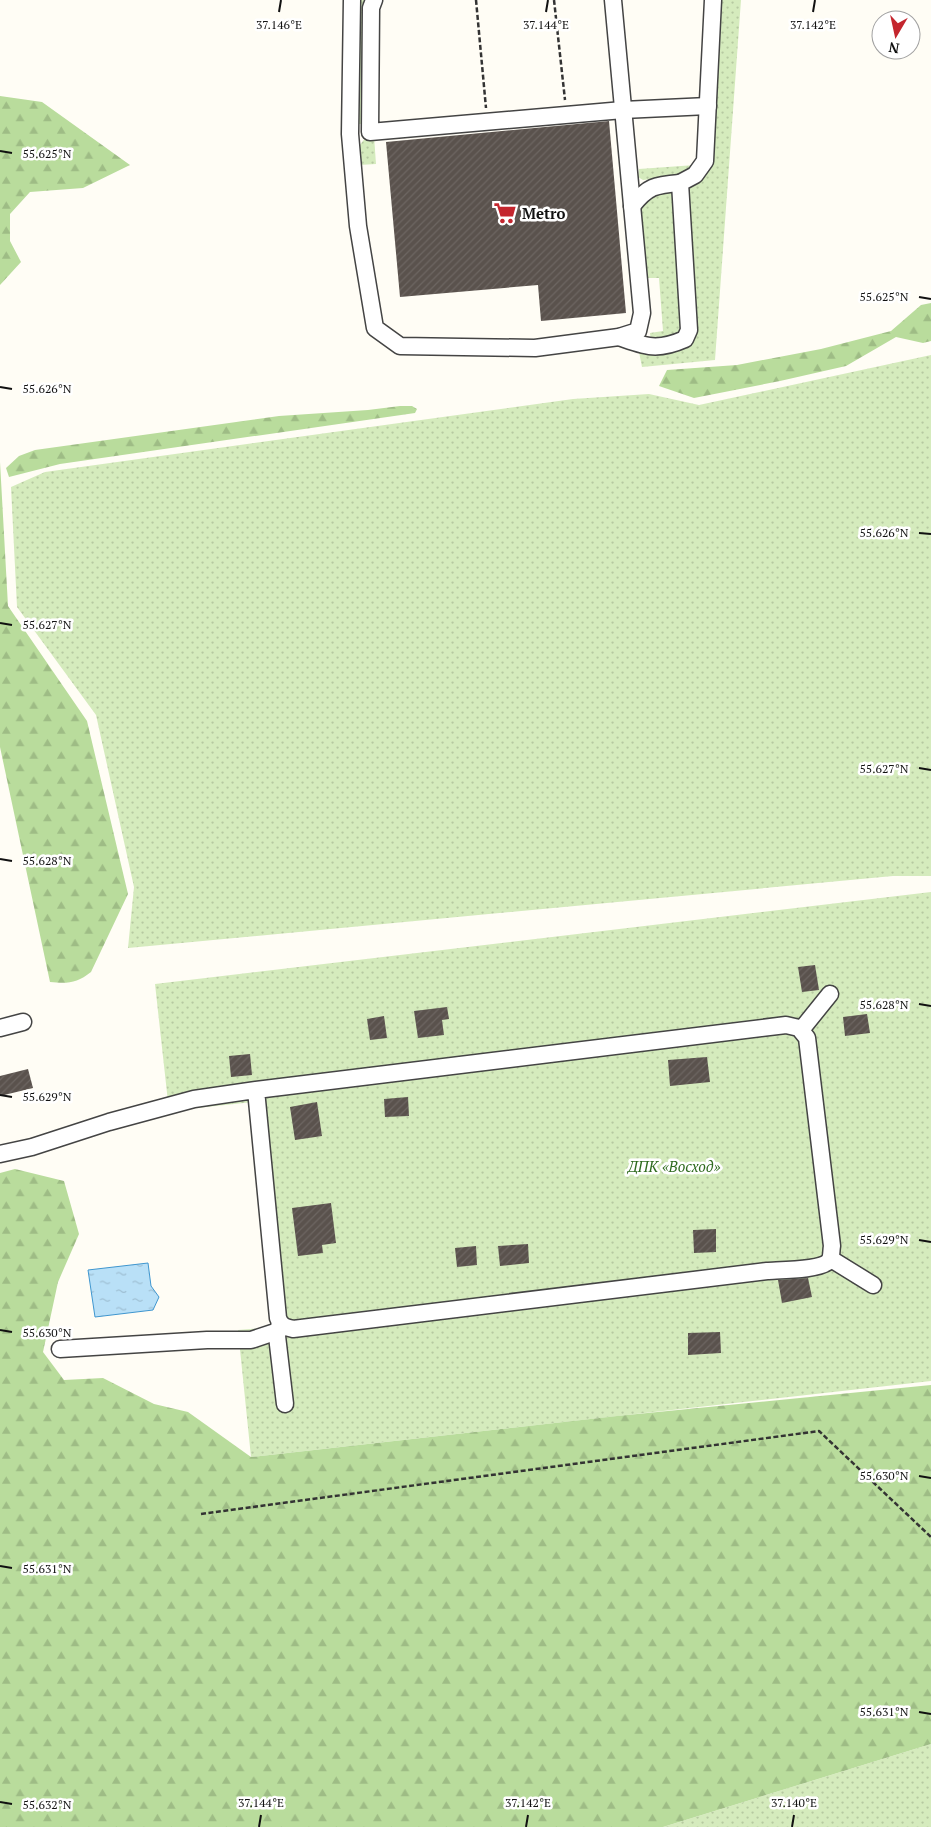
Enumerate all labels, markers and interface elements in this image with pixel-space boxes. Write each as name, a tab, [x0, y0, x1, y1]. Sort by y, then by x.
north arrow	[871, 10, 921, 60]
text: 37.146°E	[256, 17, 302, 32]
text: 37.144°E	[523, 17, 569, 32]
text: 37.142°E	[790, 17, 836, 32]
text: N	[887, 38, 901, 59]
text: 55.625°N	[22, 146, 72, 161]
supermarket icon: Metro	[492, 200, 518, 226]
place label: Metro	[522, 203, 565, 223]
text: 55.625°N	[859, 289, 909, 304]
text: 55.626°N	[22, 381, 72, 396]
text: 55.626°N	[859, 525, 909, 540]
text: 55.627°N	[22, 617, 72, 632]
text: 55.627°N	[859, 761, 909, 776]
text: 55.628°N	[22, 853, 72, 868]
text: 55.628°N	[859, 997, 909, 1012]
text: 55.629°N	[22, 1089, 72, 1104]
park label: ДПК «Восход»	[627, 1156, 720, 1176]
text: 55.629°N	[859, 1232, 909, 1247]
text: 55.630°N	[22, 1325, 72, 1340]
text: 55.630°N	[859, 1468, 909, 1483]
text: 55.631°N	[22, 1561, 72, 1576]
text: 55.631°N	[859, 1704, 909, 1719]
text: 37.144°E	[238, 1795, 284, 1810]
text: 37.142°E	[505, 1795, 551, 1810]
text: 37.140°E	[771, 1795, 817, 1810]
text: 55.632°N	[22, 1797, 72, 1812]

